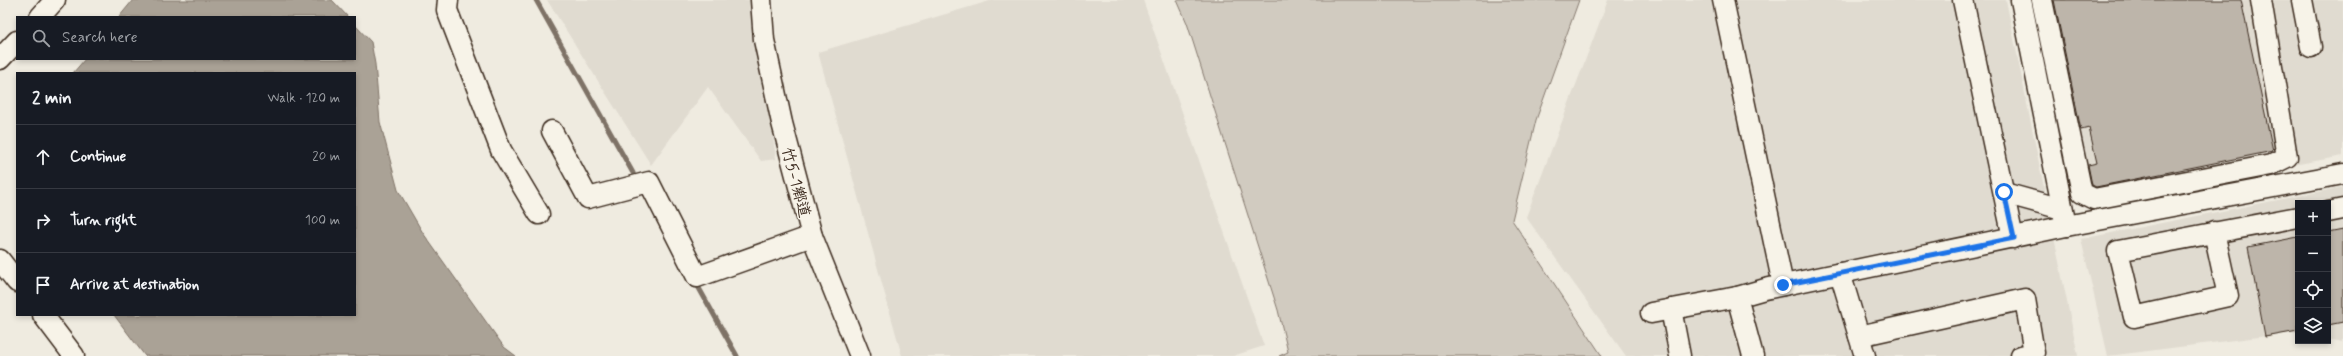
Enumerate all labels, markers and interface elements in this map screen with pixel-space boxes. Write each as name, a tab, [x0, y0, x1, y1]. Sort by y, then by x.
search box	[16, 16, 356, 60]
icon: search	[30, 27, 52, 49]
text: Search here	[62, 28, 138, 48]
text: 2 min	[32, 87, 72, 109]
text: Walk · 120 m	[268, 90, 340, 107]
street label: 竹5-1鄉道	[776, 145, 815, 220]
icon: ahead	[32, 146, 54, 168]
text: Continue	[70, 147, 126, 167]
text: 20 m	[312, 148, 340, 165]
route start	[1995, 183, 2013, 201]
map controls	[2295, 200, 2331, 344]
button: +	[2295, 200, 2331, 236]
icon: right	[32, 210, 54, 232]
text: Turn right	[70, 211, 137, 231]
text: 100 m	[305, 212, 340, 229]
button: −	[2295, 236, 2331, 272]
button: locate	[2295, 272, 2331, 308]
icon: arrive	[32, 274, 54, 296]
text: Arrive at destination	[70, 275, 199, 295]
route end	[1774, 276, 1792, 294]
button: layers	[2295, 308, 2331, 344]

